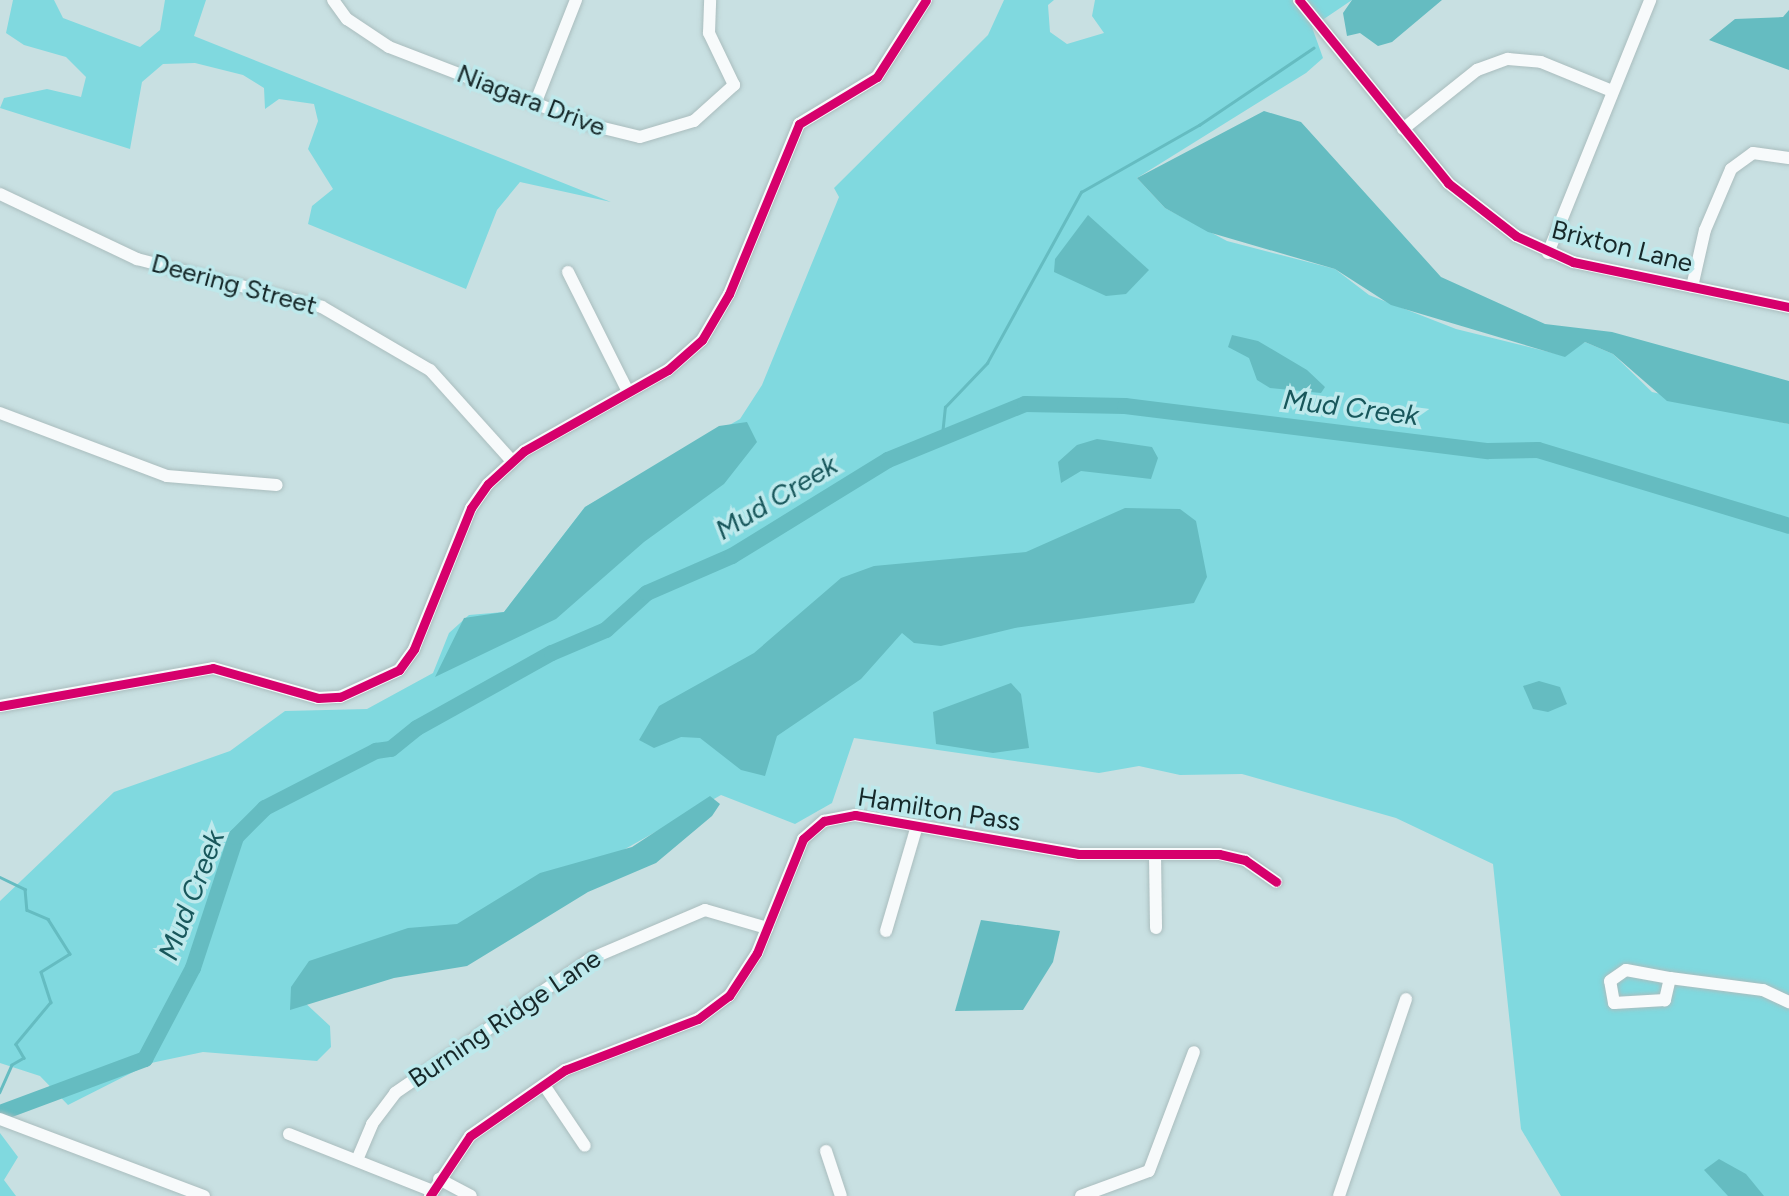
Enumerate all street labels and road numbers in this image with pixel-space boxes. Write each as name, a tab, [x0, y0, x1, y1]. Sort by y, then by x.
street label: Niagara Drive	[452, 58, 610, 144]
street label: Brixton Lane	[1548, 214, 1696, 280]
street label: Deering Street	[148, 248, 320, 322]
street label: Hamilton Pass	[855, 782, 1023, 838]
street label: Burning Ridge Lane	[403, 943, 607, 1095]

